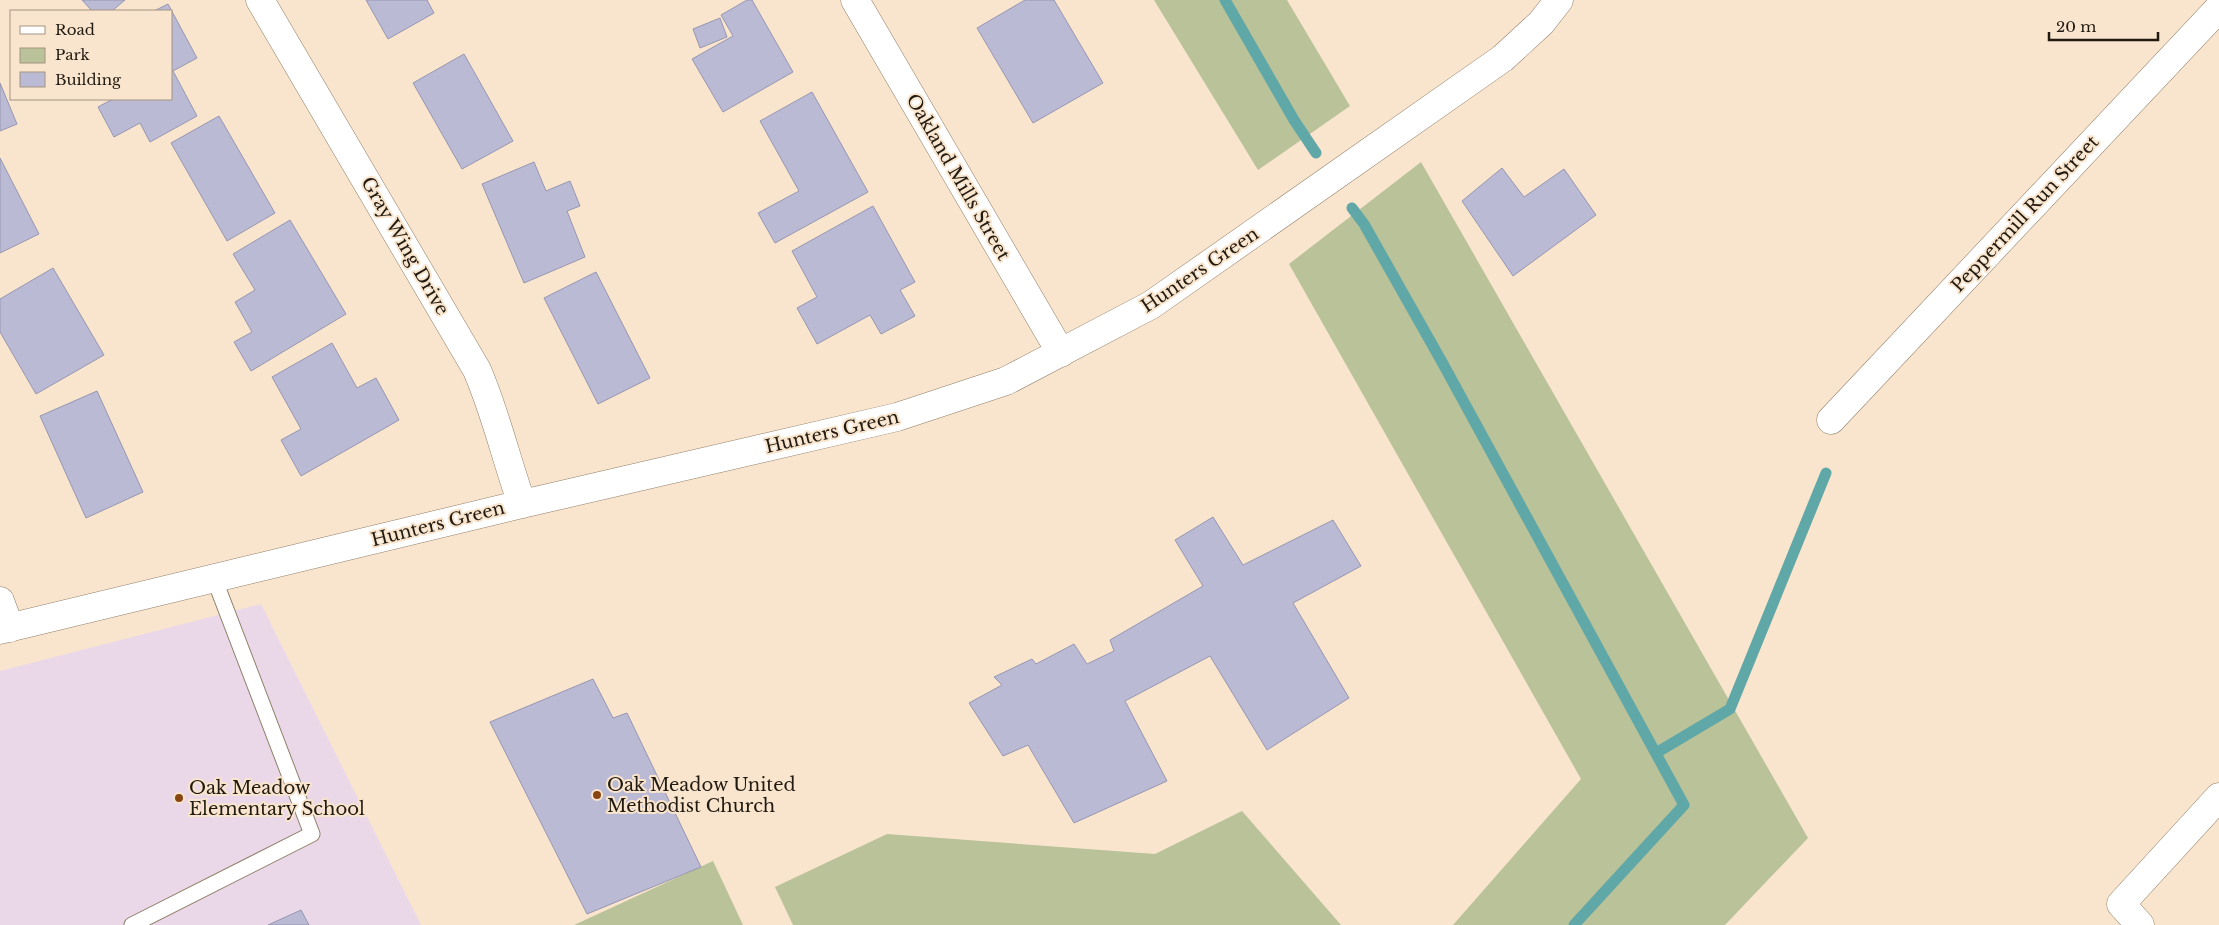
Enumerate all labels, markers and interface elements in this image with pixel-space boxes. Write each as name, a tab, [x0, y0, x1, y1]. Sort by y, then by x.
legend	[10, 10, 172, 100]
scale bar	[2049, 10, 2158, 42]
text: 20 m	[2056, 17, 2096, 36]
text: Road	[55, 20, 95, 39]
text: Park	[55, 45, 91, 64]
text: Building	[55, 70, 122, 89]
street label: Oakland Mills Street	[901, 90, 1015, 264]
street label: Peppermill Run Street	[1947, 131, 2103, 297]
street label: Gray Wing Drive	[356, 173, 454, 319]
street label: Hunters Green	[1137, 223, 1263, 317]
street label: Hunters Green	[763, 406, 901, 458]
street label: Hunters Green	[369, 497, 507, 551]
place label: Oak Meadow United Methodist Church	[607, 774, 796, 817]
place label: Oak Meadow Elementary School	[189, 777, 365, 820]
marker: Oak Meadow United Methodist Church	[591, 789, 603, 801]
marker: Oak Meadow Elementary School	[173, 792, 185, 804]

